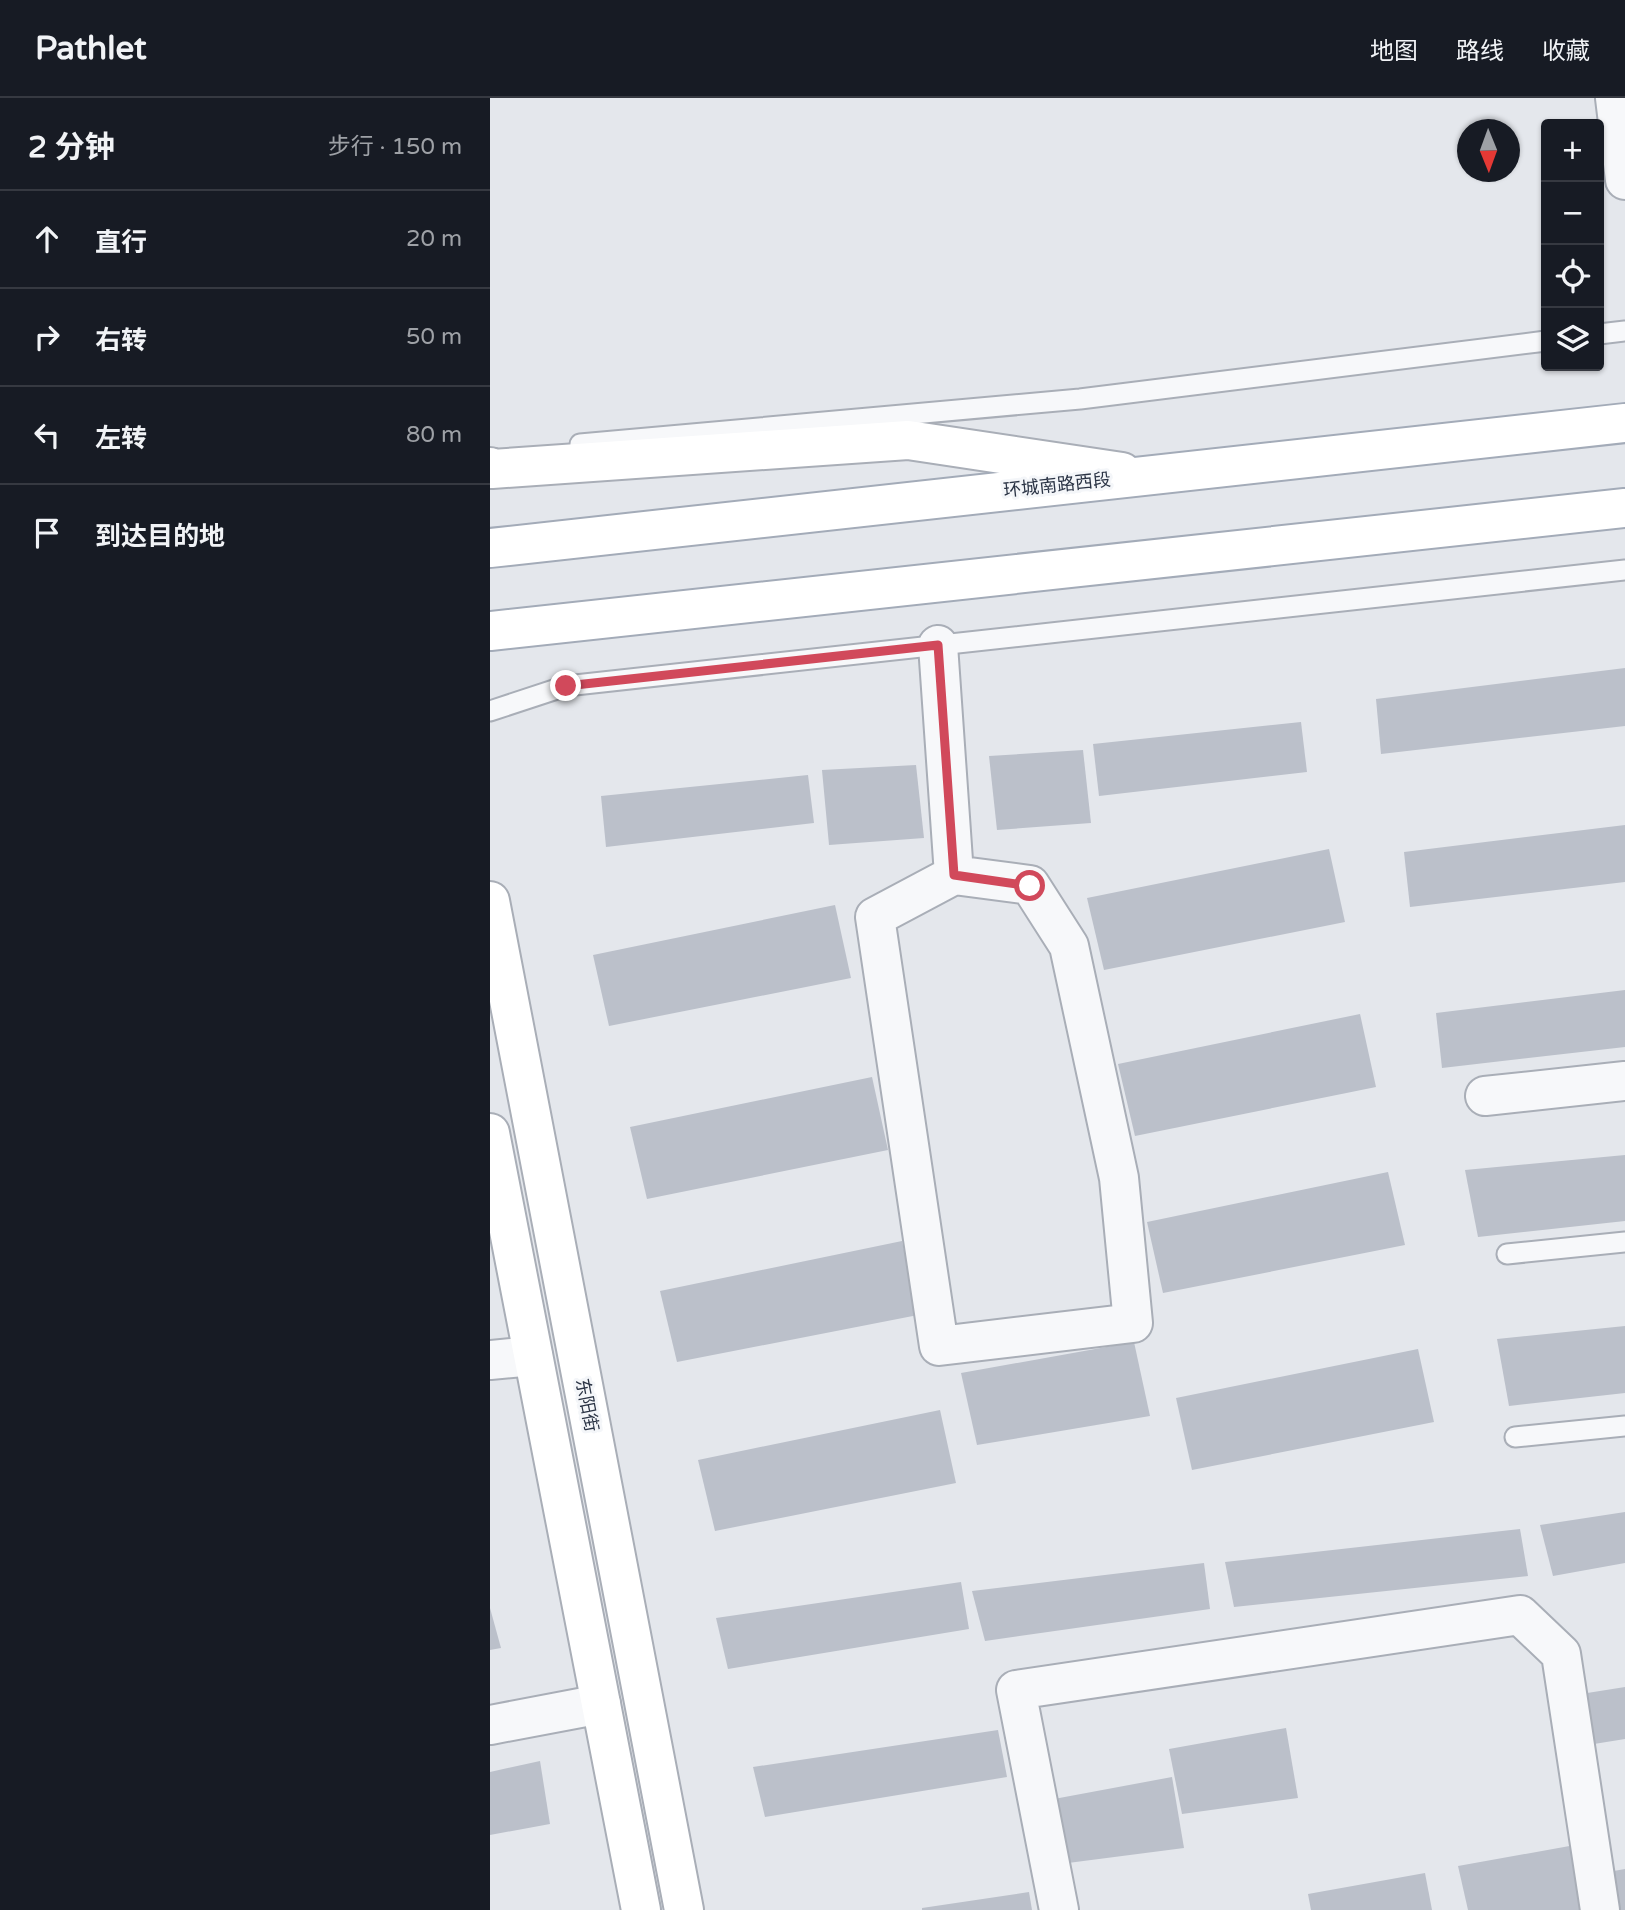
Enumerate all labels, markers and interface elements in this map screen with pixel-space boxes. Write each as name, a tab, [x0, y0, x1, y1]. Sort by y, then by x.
text: Pathlet	[35, 29, 147, 68]
text: 地图	[1370, 37, 1418, 66]
text: 路线	[1456, 37, 1504, 66]
text: 收藏	[1542, 37, 1590, 66]
north arrow	[1457, 119, 1520, 182]
map controls	[1541, 119, 1604, 371]
button: +	[1541, 119, 1604, 182]
text: 2 分钟	[28, 129, 115, 166]
text: 步行 · 150 m	[328, 133, 462, 161]
button: −	[1541, 182, 1604, 245]
icon: ahead	[28, 220, 66, 258]
text: 20 m	[406, 225, 462, 253]
text: 直行	[95, 227, 147, 258]
button: locate	[1541, 245, 1604, 308]
button: layers	[1541, 308, 1604, 371]
icon: right	[28, 318, 66, 356]
text: 50 m	[406, 323, 462, 351]
text: 右转	[95, 325, 147, 356]
icon: left	[28, 416, 66, 454]
text: 80 m	[406, 421, 462, 449]
text: 左转	[95, 423, 147, 454]
street label: 环城南路西段	[1002, 468, 1112, 502]
icon: arrive	[28, 514, 66, 552]
text: 到达目的地	[95, 521, 225, 552]
route end	[550, 670, 581, 701]
route start	[1014, 870, 1045, 901]
street label: 东阳街	[571, 1376, 603, 1434]

